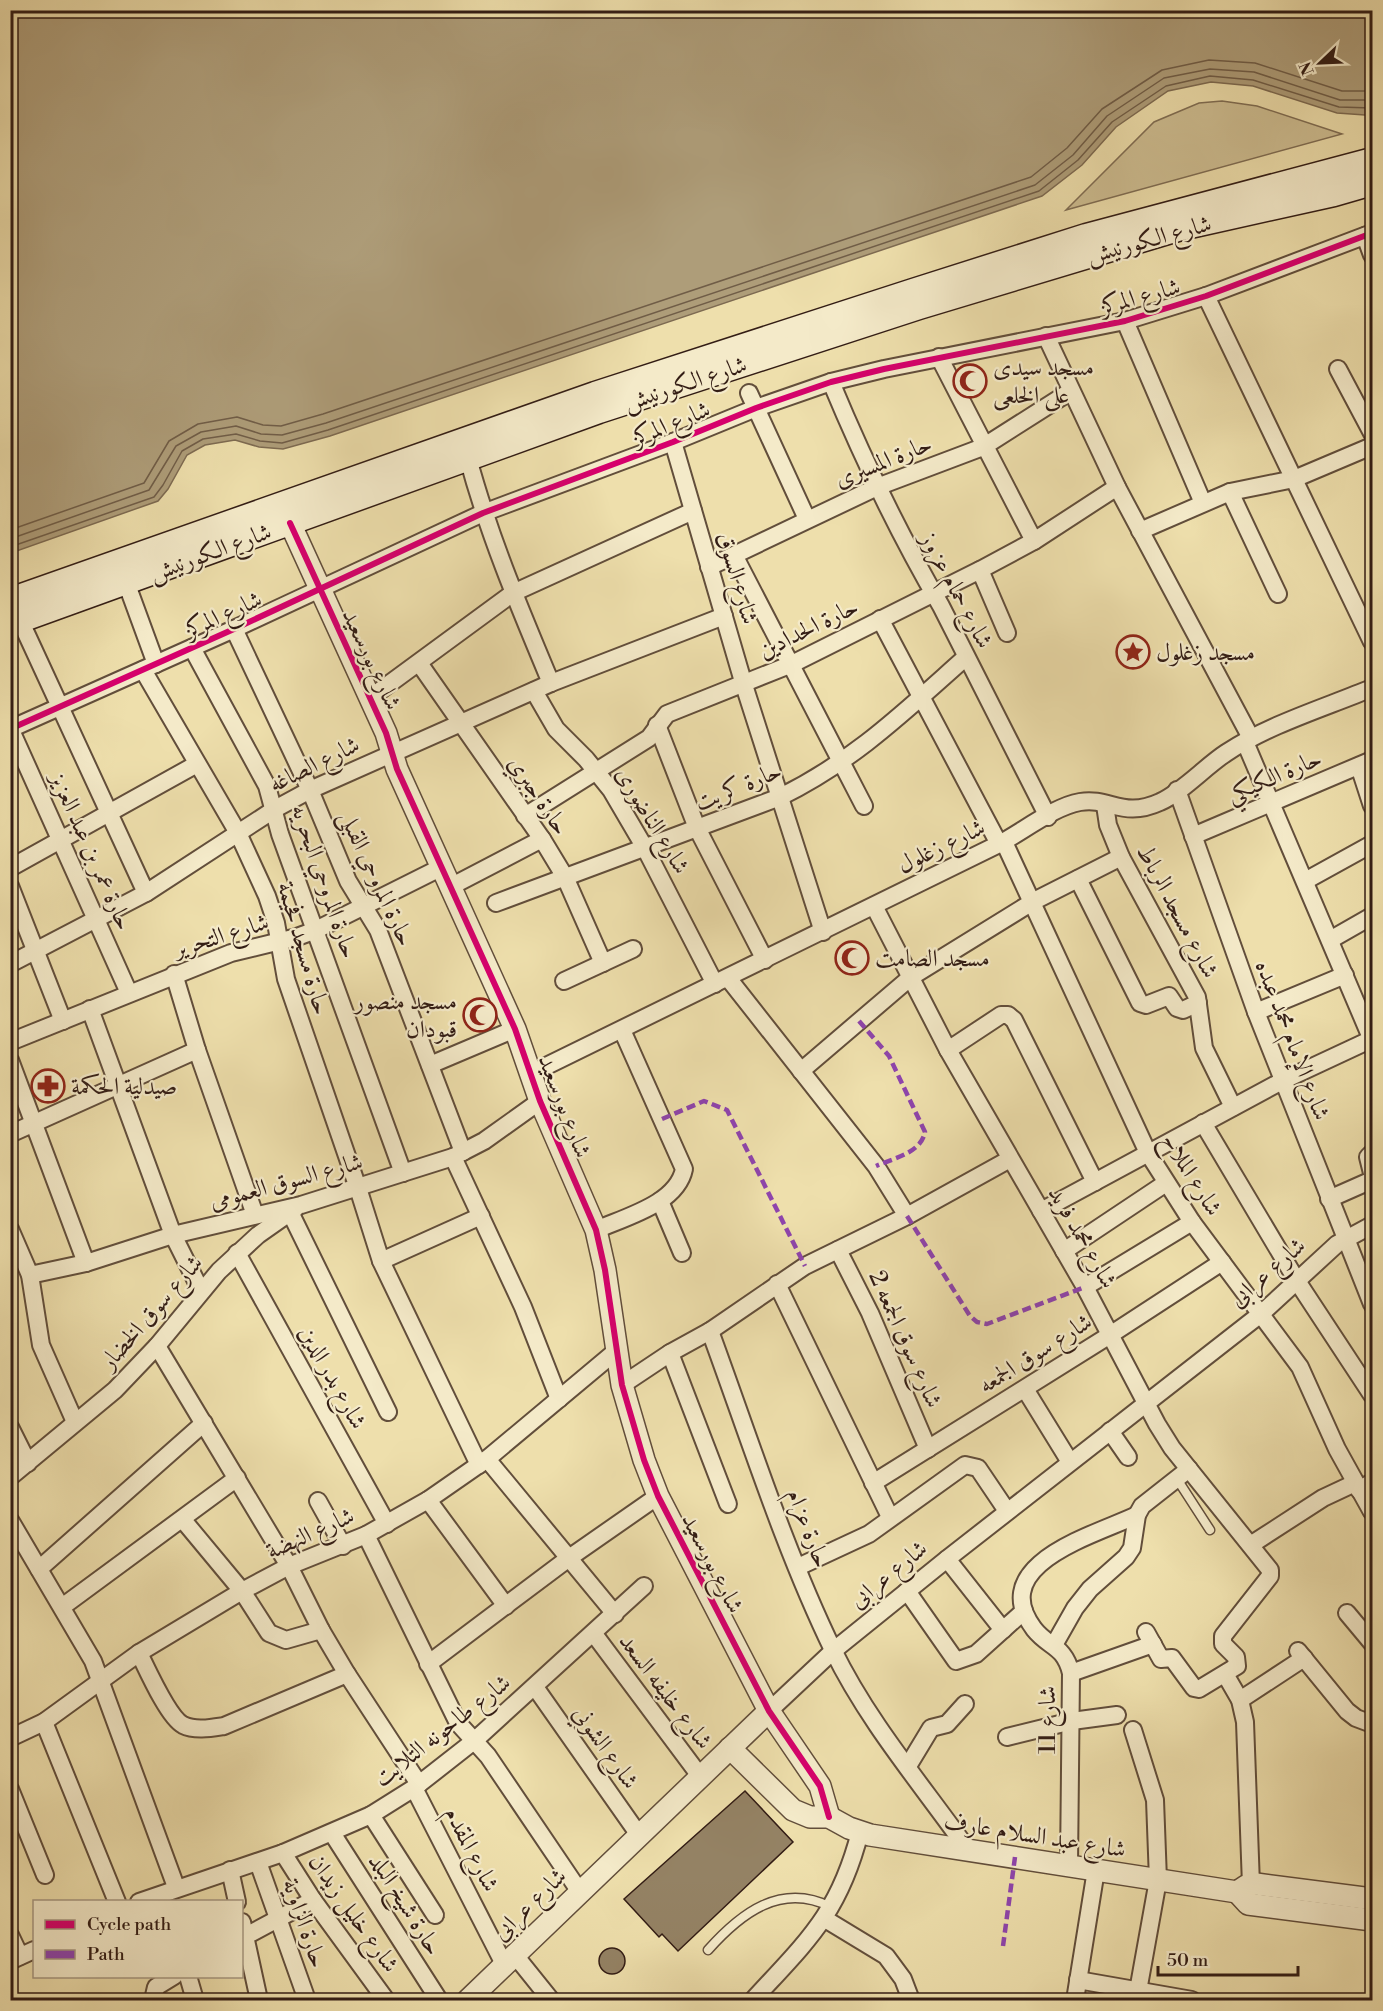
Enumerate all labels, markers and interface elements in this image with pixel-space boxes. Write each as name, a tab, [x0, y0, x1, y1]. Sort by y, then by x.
north arrow	[1290, 33, 1350, 93]
text: N	[1295, 58, 1319, 78]
street label: شارع الكورنيش	[1083, 209, 1216, 275]
street label: شارع المركز	[1094, 272, 1185, 327]
street label: شارع الكورنيش	[620, 350, 752, 422]
place label: مسجد سيدى على الخلعى	[993, 353, 1094, 412]
mosque icon: مسجد سيدى على الخلعى	[952, 363, 988, 399]
street label: شارع المركز	[625, 395, 716, 458]
street label: حارة المسيرى	[830, 429, 936, 495]
street label: شارع الكورنيش	[145, 517, 277, 593]
street label: شارع حمام عزوز	[908, 525, 999, 656]
street label: شارع السوق	[706, 529, 764, 629]
street label: شارع المركز	[177, 585, 268, 650]
street label: حارة الحدادين	[753, 592, 864, 666]
street label: شارع بورسعيد	[331, 604, 408, 717]
place icon: مسجد زغلول	[1115, 634, 1151, 670]
place label: مسجد زغلول	[1156, 638, 1255, 668]
street label: شارع الصاغه	[264, 730, 366, 803]
street label: حارة الكيكي	[1222, 744, 1329, 816]
street label: حارة جبري	[498, 750, 576, 843]
street label: حارة كريت	[690, 756, 786, 818]
street label: شارع الناضورى	[605, 761, 696, 882]
street label: حارة عمر بن عبد العزيز	[42, 765, 139, 935]
street label: حارة المروحي البحريه	[281, 800, 364, 963]
street label: حارة المروحي القبلى	[329, 806, 421, 952]
street label: شارع زغلول	[893, 813, 992, 885]
street label: شارع مسجد الرباط	[1126, 839, 1225, 985]
street label: حارة مسجد فحيمة	[270, 878, 336, 1018]
street label: شارع التحرير	[167, 907, 274, 969]
mosque icon: مسجد الصامت	[834, 940, 870, 976]
place label: مسجد الصامت	[875, 944, 990, 974]
street label: شارع الإمام محمد عبده	[1243, 956, 1336, 1126]
place label: مسجد منصور قبودان	[353, 987, 457, 1045]
mosque icon: مسجد منصور قبودان	[462, 997, 498, 1033]
street label: شارع بورسعيد	[527, 1050, 598, 1164]
pharmacy icon: صيدلية الحكمة	[30, 1068, 66, 1104]
place label: صيدلية الحكمة	[71, 1072, 177, 1102]
street label: شارع الملاح	[1150, 1127, 1228, 1224]
street label: شارع السوق العمومى	[206, 1147, 367, 1221]
street label: شارع محمد فريد	[1037, 1181, 1123, 1296]
street label: شارع عرابى	[1223, 1231, 1315, 1317]
street label: شارع سوق الخضار	[92, 1249, 213, 1380]
street label: شارع سوق الجمعه 2	[858, 1266, 949, 1414]
street label: شارع سوق الجمعه	[973, 1307, 1100, 1404]
street label: شارع بدر الدين	[288, 1320, 373, 1437]
street label: حارة عزام	[775, 1485, 837, 1574]
street label: شارع النهضة	[262, 1501, 361, 1570]
street label: شارع بورسعيد	[671, 1508, 750, 1620]
street label: شارع عرابى	[843, 1534, 936, 1619]
street label: شارع خليفه السعد	[609, 1627, 719, 1758]
street label: شارع طاحونه التلايت	[368, 1668, 520, 1797]
street label: شارع 11	[1033, 1686, 1067, 1754]
street label: شارع الشوني	[562, 1700, 645, 1798]
street label: شارع المقدم	[433, 1802, 505, 1899]
street label: شارع عبد السلام عارف	[941, 1807, 1128, 1870]
street label: شارع خليل زيدان	[298, 1848, 405, 1981]
street label: حارة شيخ البلد	[358, 1848, 448, 1964]
street label: شارع عرابى	[486, 1862, 576, 1950]
street label: حارة الزاوية	[275, 1875, 333, 1972]
legend	[33, 1900, 243, 1978]
text: Cycle path	[87, 1913, 171, 1936]
scale bar	[1158, 1939, 1298, 1977]
text: Path	[87, 1943, 125, 1966]
text: 50 m	[1167, 1949, 1209, 1972]

